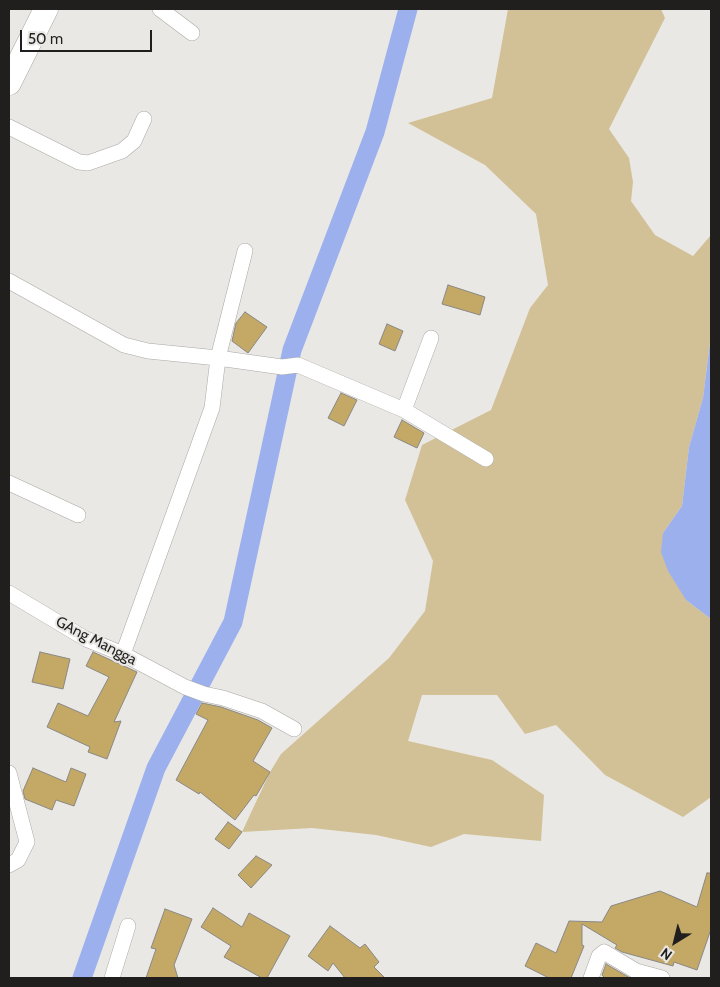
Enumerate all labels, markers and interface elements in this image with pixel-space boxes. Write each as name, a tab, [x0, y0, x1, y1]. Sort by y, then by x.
scale bar	[22, 20, 155, 52]
text: 50 m	[28, 30, 63, 48]
street label: GAng Mangga	[53, 613, 139, 669]
north arrow	[650, 917, 700, 967]
text: N	[657, 944, 675, 964]

